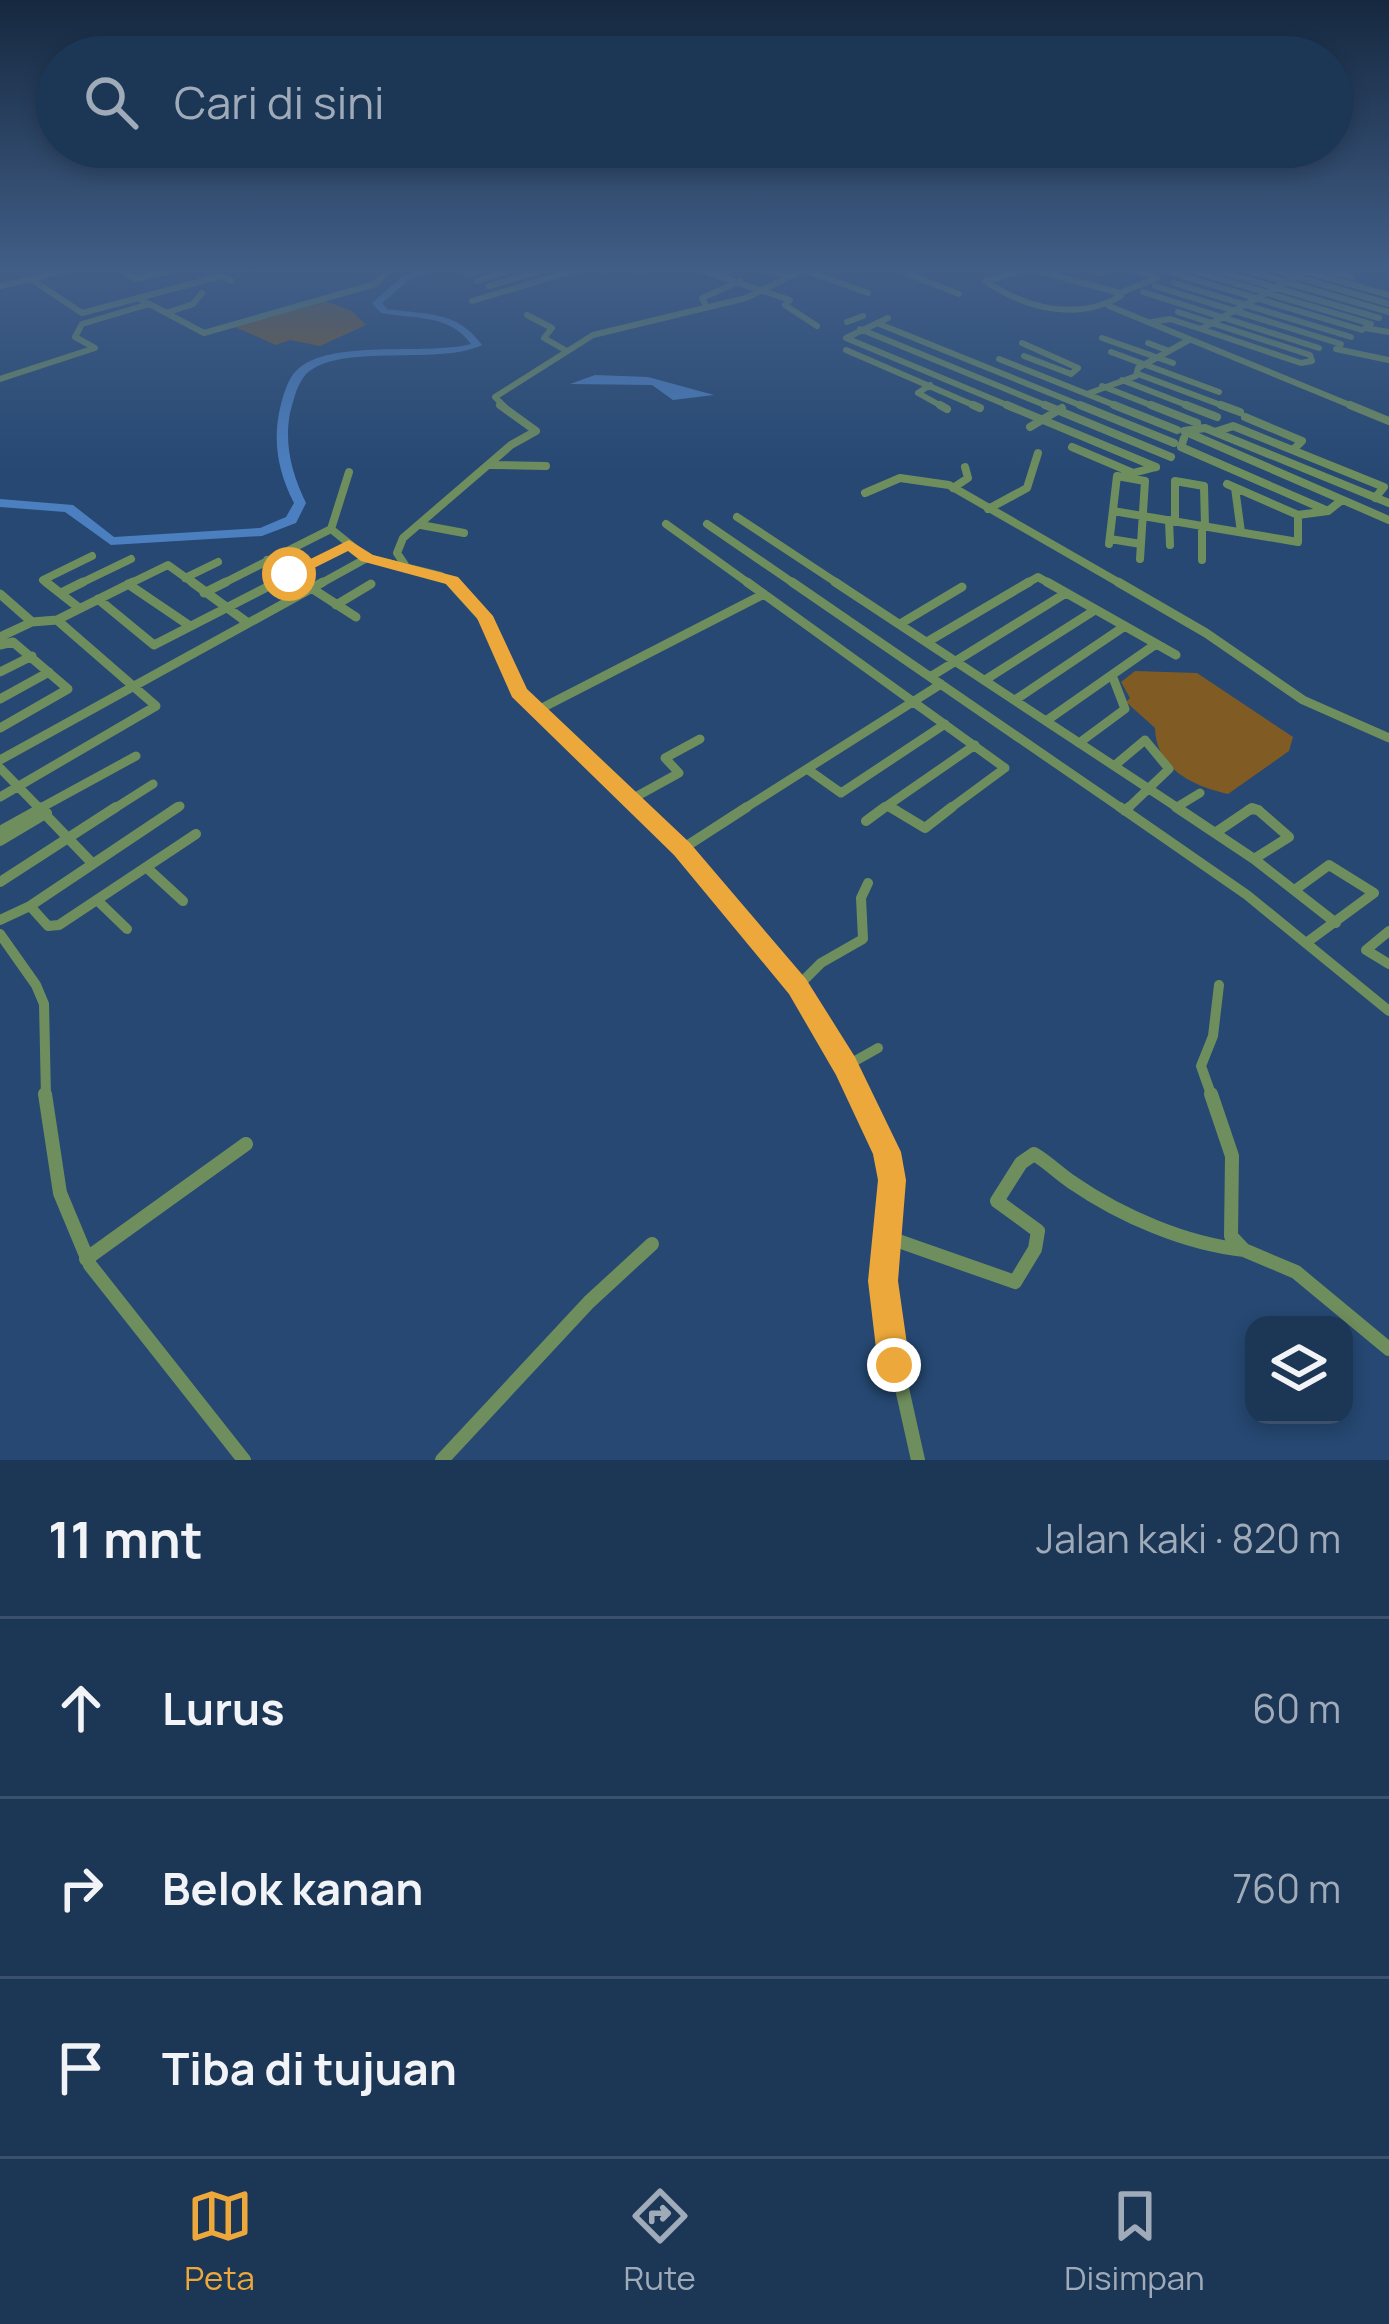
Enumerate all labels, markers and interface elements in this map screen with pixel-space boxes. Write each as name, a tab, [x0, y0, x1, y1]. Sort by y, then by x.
search box	[36, 36, 1353, 168]
icon: search	[78, 69, 144, 135]
text: Cari di sini	[174, 71, 384, 133]
route start	[262, 547, 316, 601]
map controls	[1245, 1316, 1353, 1424]
button: layers	[1245, 1316, 1353, 1424]
route end	[867, 1338, 921, 1392]
text: 11 mnt	[48, 1504, 203, 1573]
text: Jalan kaki · 820 m	[1036, 1511, 1341, 1565]
icon: ahead	[48, 1675, 114, 1741]
text: Lurus	[162, 1677, 285, 1739]
text: 60 m	[1252, 1681, 1341, 1735]
icon: right	[48, 1855, 114, 1921]
text: Belok kanan	[162, 1857, 423, 1919]
text: 760 m	[1233, 1861, 1341, 1915]
icon: arrive	[48, 2035, 114, 2101]
text: Tiba di tujuan	[162, 2037, 457, 2099]
tab: Peta	[184, 2183, 255, 2300]
tab: Rute	[624, 2183, 696, 2300]
tab: Disimpan	[1064, 2183, 1205, 2300]

